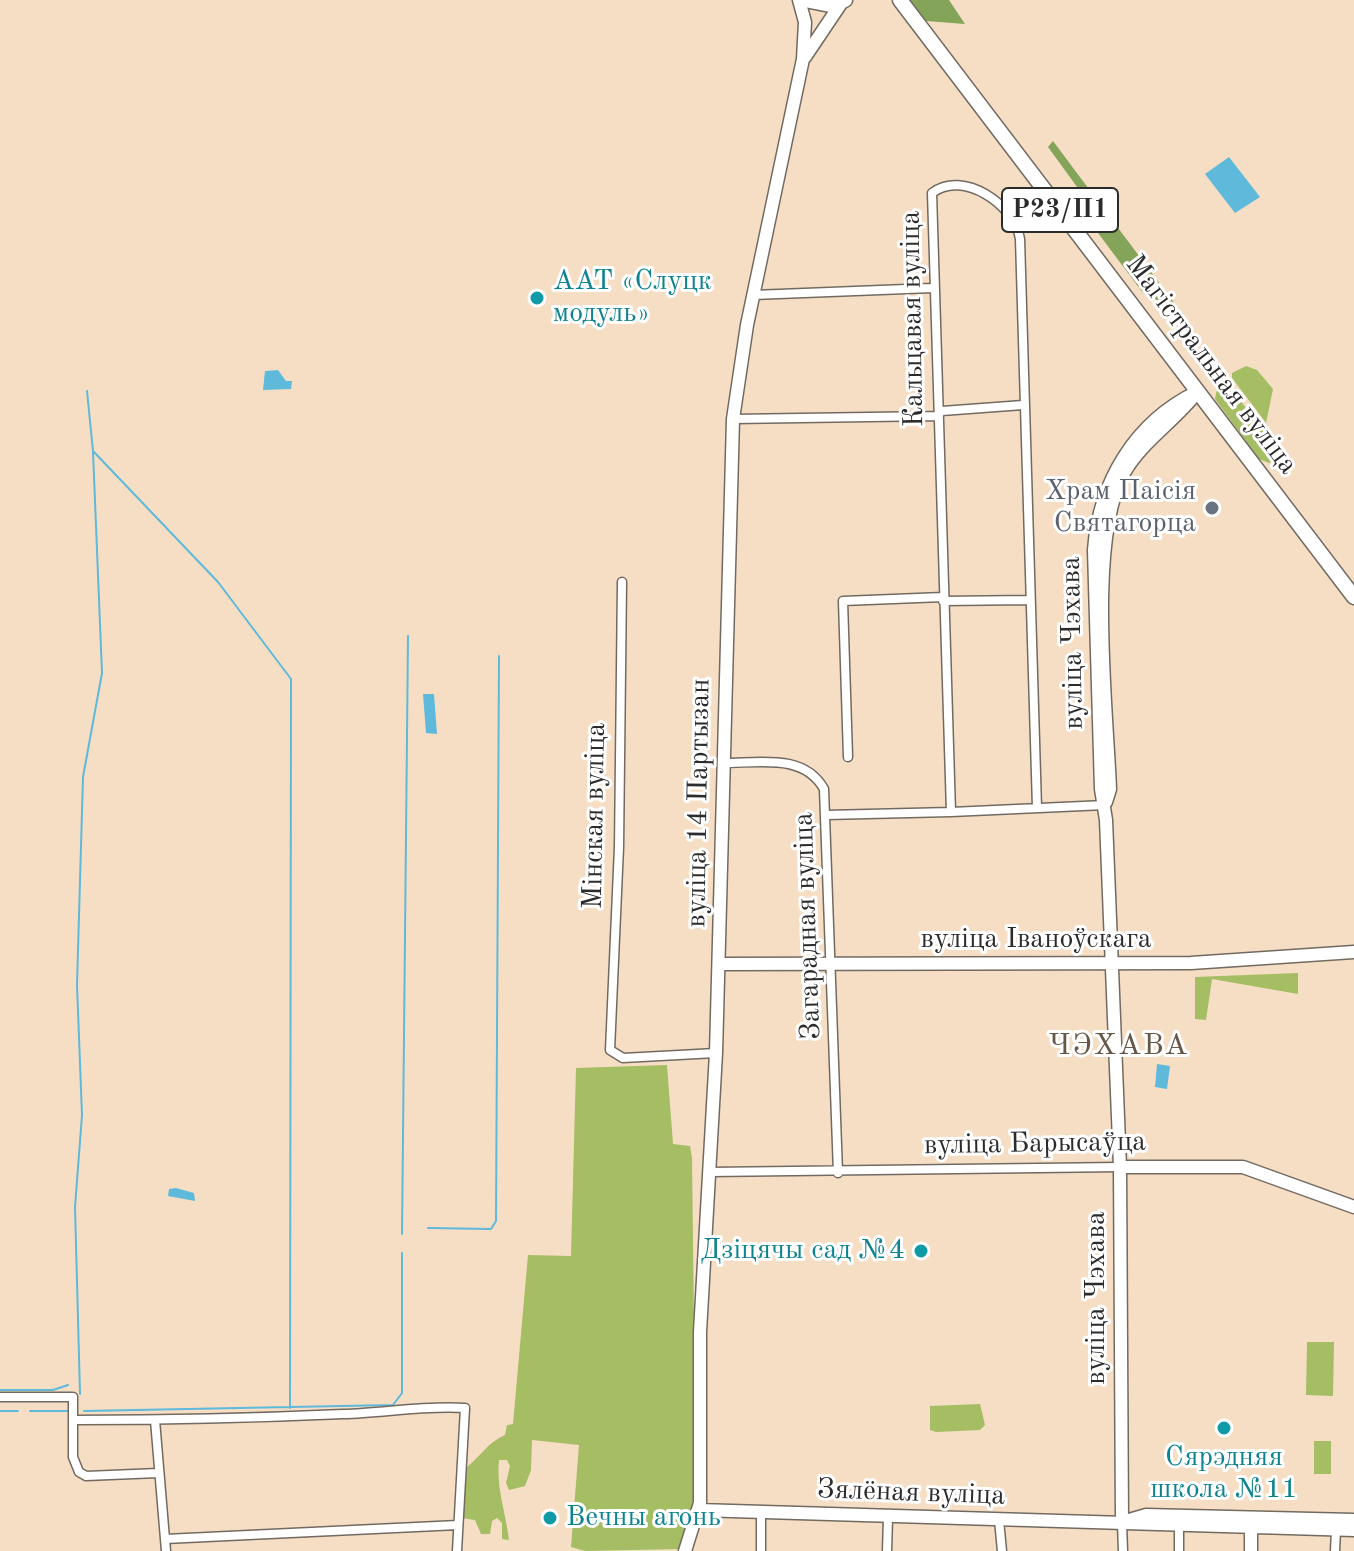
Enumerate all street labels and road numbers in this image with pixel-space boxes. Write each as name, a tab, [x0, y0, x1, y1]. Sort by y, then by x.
road number: Р23/П1	[1002, 188, 1118, 232]
street label: Кальцавая вуліца	[894, 211, 932, 427]
street label: Магістральная вуліца	[1118, 249, 1304, 481]
street label: вуліца Чэхава	[1055, 556, 1091, 730]
street label: вуліца 14 Партызан	[680, 678, 718, 928]
street label: Мінская вуліца	[577, 723, 613, 909]
street label: Загарадная вуліца	[787, 812, 829, 1040]
street label: вуліца Іваноўскага	[921, 923, 1151, 957]
street label: вуліца Барысаўца	[924, 1125, 1146, 1163]
street label: вуліца Чэхава	[1080, 1211, 1114, 1385]
street label: Зялёная вуліца	[816, 1473, 1006, 1513]

